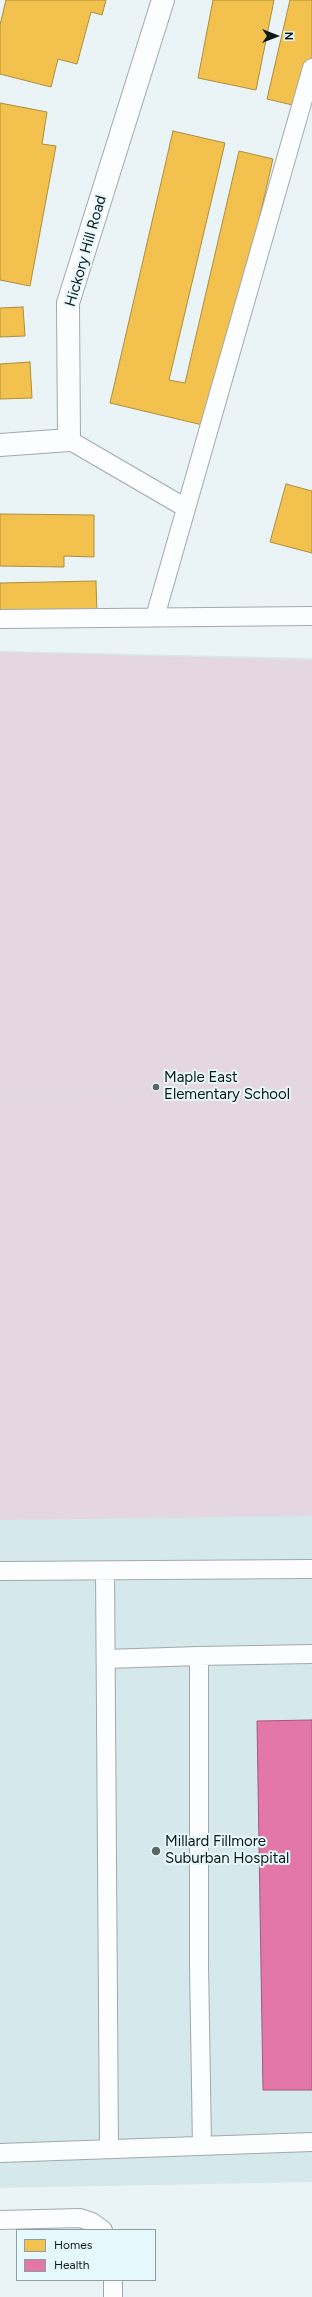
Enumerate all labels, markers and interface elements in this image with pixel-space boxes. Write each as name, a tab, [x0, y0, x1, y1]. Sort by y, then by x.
north arrow	[256, 16, 296, 56]
text: N	[282, 32, 295, 40]
street label: Hickory Hill Road	[62, 193, 110, 309]
place label: Maple East Elementary School	[164, 1069, 290, 1104]
marker: Maple East Elementary School	[151, 1082, 161, 1092]
place label: Millard Fillmore Suburban Hospital	[165, 1833, 289, 1868]
marker: Millard Fillmore Suburban Hospital	[150, 1845, 162, 1857]
legend	[16, 2229, 156, 2281]
text: Homes	[54, 2238, 92, 2252]
text: Health	[54, 2258, 90, 2272]

